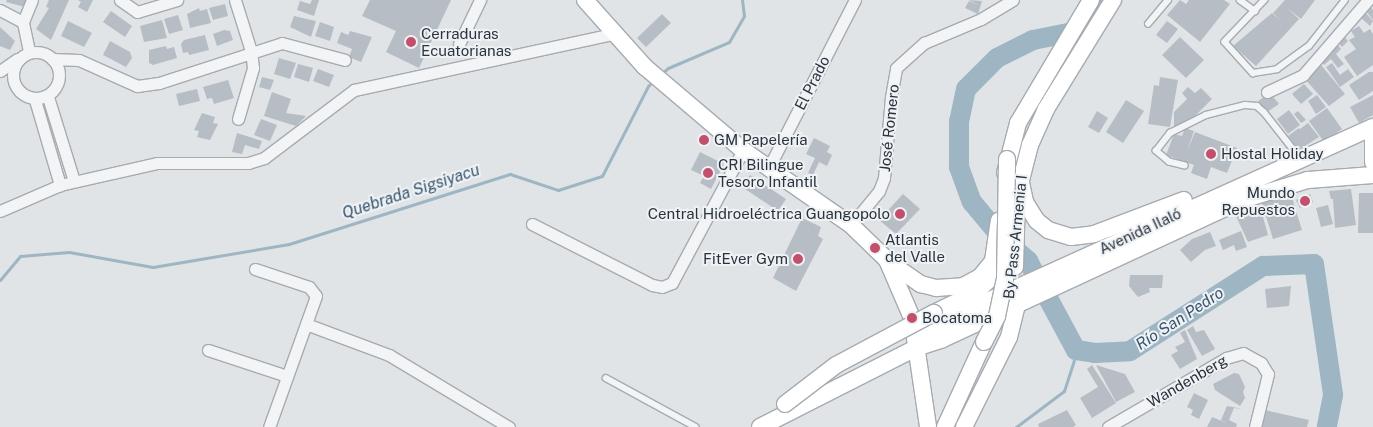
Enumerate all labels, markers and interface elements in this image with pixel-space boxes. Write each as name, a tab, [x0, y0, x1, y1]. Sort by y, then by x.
place label: Cerraduras Ecuatorianas	[421, 24, 511, 59]
marker: Cerraduras Ecuatorianas	[405, 36, 417, 48]
street label: El Prado	[791, 53, 833, 113]
street label: José Romero	[875, 83, 903, 173]
place label: GM Papelería	[714, 131, 808, 149]
marker: GM Papelería	[698, 134, 710, 146]
place label: Hostal Holiday	[1221, 145, 1324, 163]
marker: Hostal Holiday	[1205, 148, 1217, 160]
place label: CRI Bilingue Tesoro Infantil	[718, 155, 818, 190]
water label: Quebrada Sigsiyacu	[340, 161, 482, 223]
marker: CRI Bilingue Tesoro Infantil	[702, 167, 714, 179]
street label: By Pass Armenia I	[1000, 174, 1030, 300]
place label: Mundo Repuestos	[1221, 183, 1295, 218]
marker: Mundo Repuestos	[1299, 195, 1311, 207]
street label: Avenida Ilaló	[1096, 204, 1184, 258]
place label: Central Hidroeléctrica Guangopolo	[648, 205, 890, 223]
marker: Central Hidroeléctrica Guangopolo	[894, 208, 906, 220]
place label: Atlantis del Valle	[885, 230, 945, 265]
marker: Atlantis del Valle	[869, 242, 881, 254]
place label: FitEver Gym	[703, 250, 788, 268]
marker: FitEver Gym	[792, 253, 804, 265]
water label: Río San Pedro	[1132, 283, 1228, 355]
place label: Bocatoma	[922, 309, 992, 327]
marker: Bocatoma	[906, 312, 918, 324]
street label: Wandenberg	[1144, 351, 1230, 411]

